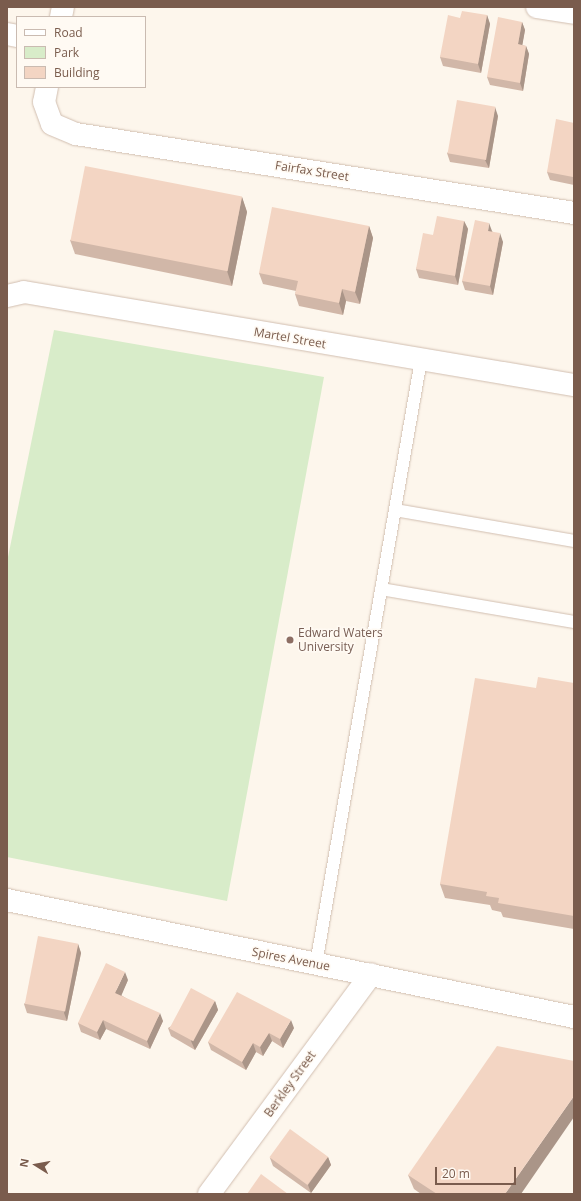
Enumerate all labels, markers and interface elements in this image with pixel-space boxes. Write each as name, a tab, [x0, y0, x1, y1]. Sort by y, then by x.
legend	[16, 16, 146, 88]
text: Road	[54, 24, 83, 41]
text: Park	[54, 44, 79, 61]
text: Building	[54, 64, 99, 81]
street label: Fairfax Street	[274, 158, 350, 184]
street label: Martel Street	[253, 325, 327, 351]
place label: Edward Waters University	[298, 626, 383, 654]
marker: Edward Waters University	[285, 635, 295, 645]
street label: Spires Avenue	[251, 944, 331, 974]
street label: Berkley Street	[261, 1048, 319, 1120]
north arrow	[16, 1145, 56, 1185]
text: N	[16, 1157, 32, 1168]
scale bar	[437, 1159, 518, 1185]
text: 20 m	[442, 1165, 470, 1182]

